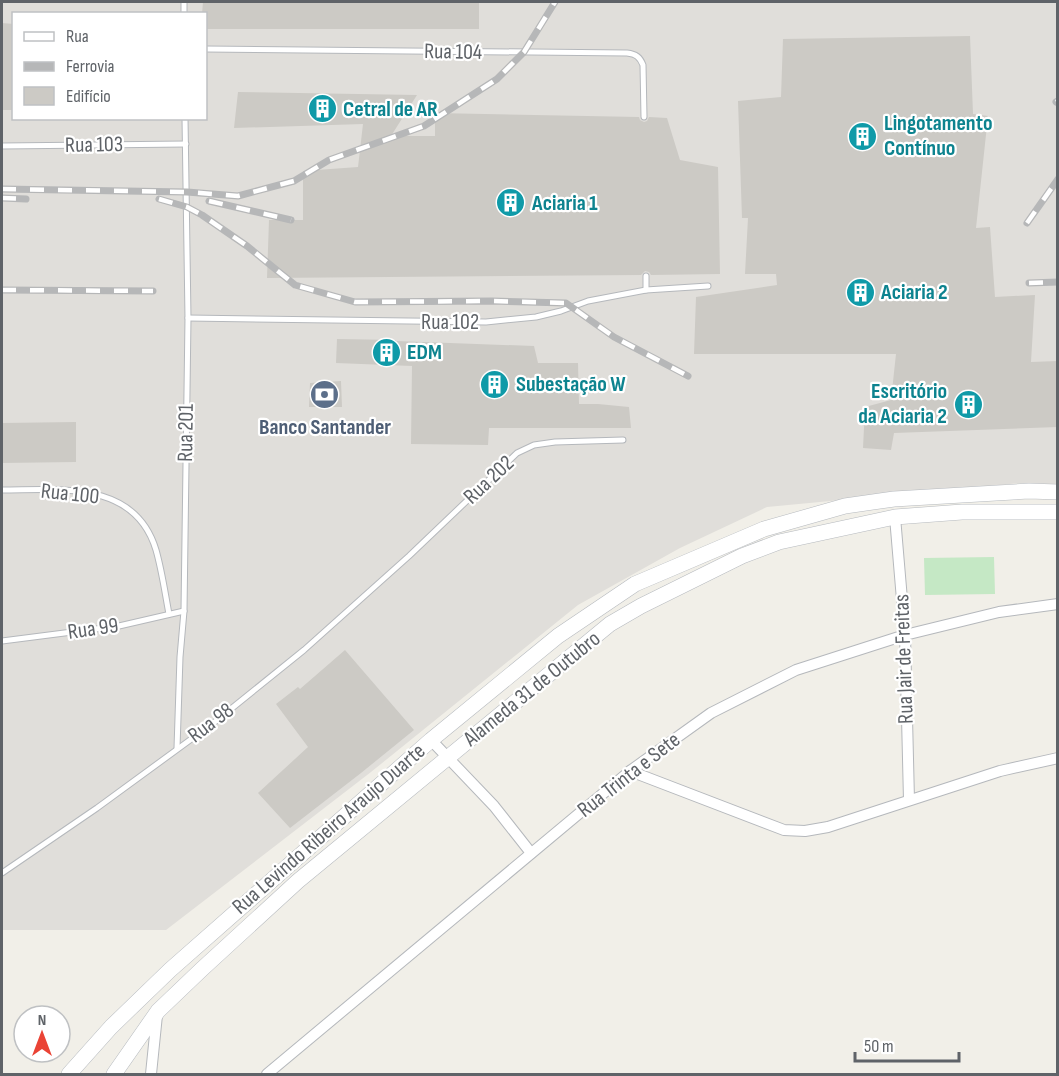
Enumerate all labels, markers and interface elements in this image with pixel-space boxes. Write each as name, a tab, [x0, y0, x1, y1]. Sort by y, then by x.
legend	[12, 12, 207, 120]
text: Rua	[66, 26, 89, 47]
street label: Rua 104	[424, 38, 482, 66]
text: Ferrovia	[66, 56, 114, 77]
text: Edifício	[66, 86, 111, 107]
building icon: Cetral de AR	[306, 93, 338, 125]
place label: Cetral de AR	[343, 96, 438, 123]
place label: Lingotamento Contínuo	[884, 110, 993, 162]
building icon: Lingotamento Contínuo	[847, 120, 879, 152]
street label: Rua 103	[65, 131, 123, 159]
building icon: Aciaria 1	[495, 187, 527, 219]
place label: Aciaria 1	[531, 190, 598, 217]
building icon: Aciaria 2	[844, 276, 876, 308]
place label: Aciaria 2	[880, 279, 948, 306]
street label: Rua 102	[421, 309, 479, 336]
building icon: EDM	[370, 336, 402, 368]
place label: EDM	[407, 339, 442, 366]
building icon: Subestação W	[479, 368, 511, 400]
place label: Subestação W	[516, 371, 626, 398]
place label: Escritório da Aciaria 2	[858, 378, 947, 430]
bank icon: Banco Santander	[309, 379, 341, 411]
building icon: Escritório da Aciaria 2	[952, 388, 984, 420]
street label: Rua 201	[172, 404, 200, 462]
place label: Banco Santander	[259, 414, 391, 441]
street label: Rua 202	[458, 450, 520, 510]
street label: Rua 100	[39, 478, 101, 510]
street label: Rua Jair de Freitas	[888, 594, 920, 724]
street label: Rua 99	[66, 612, 120, 646]
street label: Alameda 31 de Outubro	[457, 625, 606, 753]
street label: Rua 98	[183, 697, 239, 749]
street label: Rua Trinta e Sete	[572, 726, 686, 824]
street label: Rua Levindo Ribeiro Araujo Duarte	[227, 738, 431, 920]
north arrow	[12, 1004, 72, 1064]
text: N	[38, 1011, 46, 1030]
scale bar	[855, 1025, 958, 1063]
text: 50 m	[864, 1036, 894, 1057]

